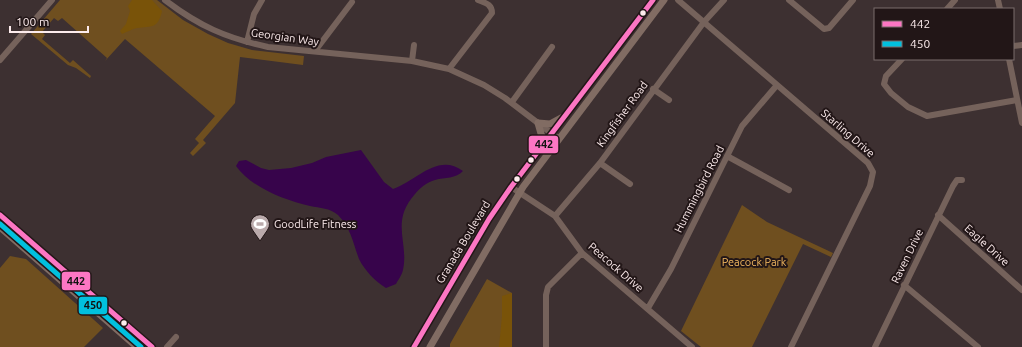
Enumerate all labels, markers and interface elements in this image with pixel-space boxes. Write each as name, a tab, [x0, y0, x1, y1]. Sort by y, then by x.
scale bar	[10, 8, 88, 34]
unlabelled marker	[638, 8, 648, 18]
legend	[874, 8, 1014, 60]
text: 100 m	[16, 15, 49, 28]
text: 442	[910, 17, 930, 30]
street label: Georgian Way	[250, 26, 320, 48]
text: 450	[910, 37, 931, 50]
street label: Kingfisher Road	[594, 79, 650, 149]
street label: Starling Drive	[819, 107, 877, 159]
line badge: 442	[528, 135, 559, 154]
text: 442	[535, 138, 553, 150]
street label: Hummingbird Road	[672, 144, 726, 234]
unlabelled marker	[526, 155, 536, 165]
unlabelled marker	[512, 174, 522, 184]
street label: Granada Boulevard	[434, 199, 492, 285]
sports icon: GoodLife Fitness	[249, 213, 271, 241]
place label: GoodLife Fitness	[274, 218, 357, 230]
street label: Eagle Drive	[962, 222, 1012, 268]
street label: Raven Drive	[889, 227, 925, 285]
street label: Peacock Drive	[586, 240, 646, 294]
park label: Peacock Park	[722, 256, 787, 268]
line badge: 442	[61, 271, 91, 291]
text: 442	[67, 275, 85, 287]
line badge: 450	[78, 296, 108, 315]
text: 450	[84, 299, 102, 311]
unlabelled marker	[119, 318, 129, 328]

